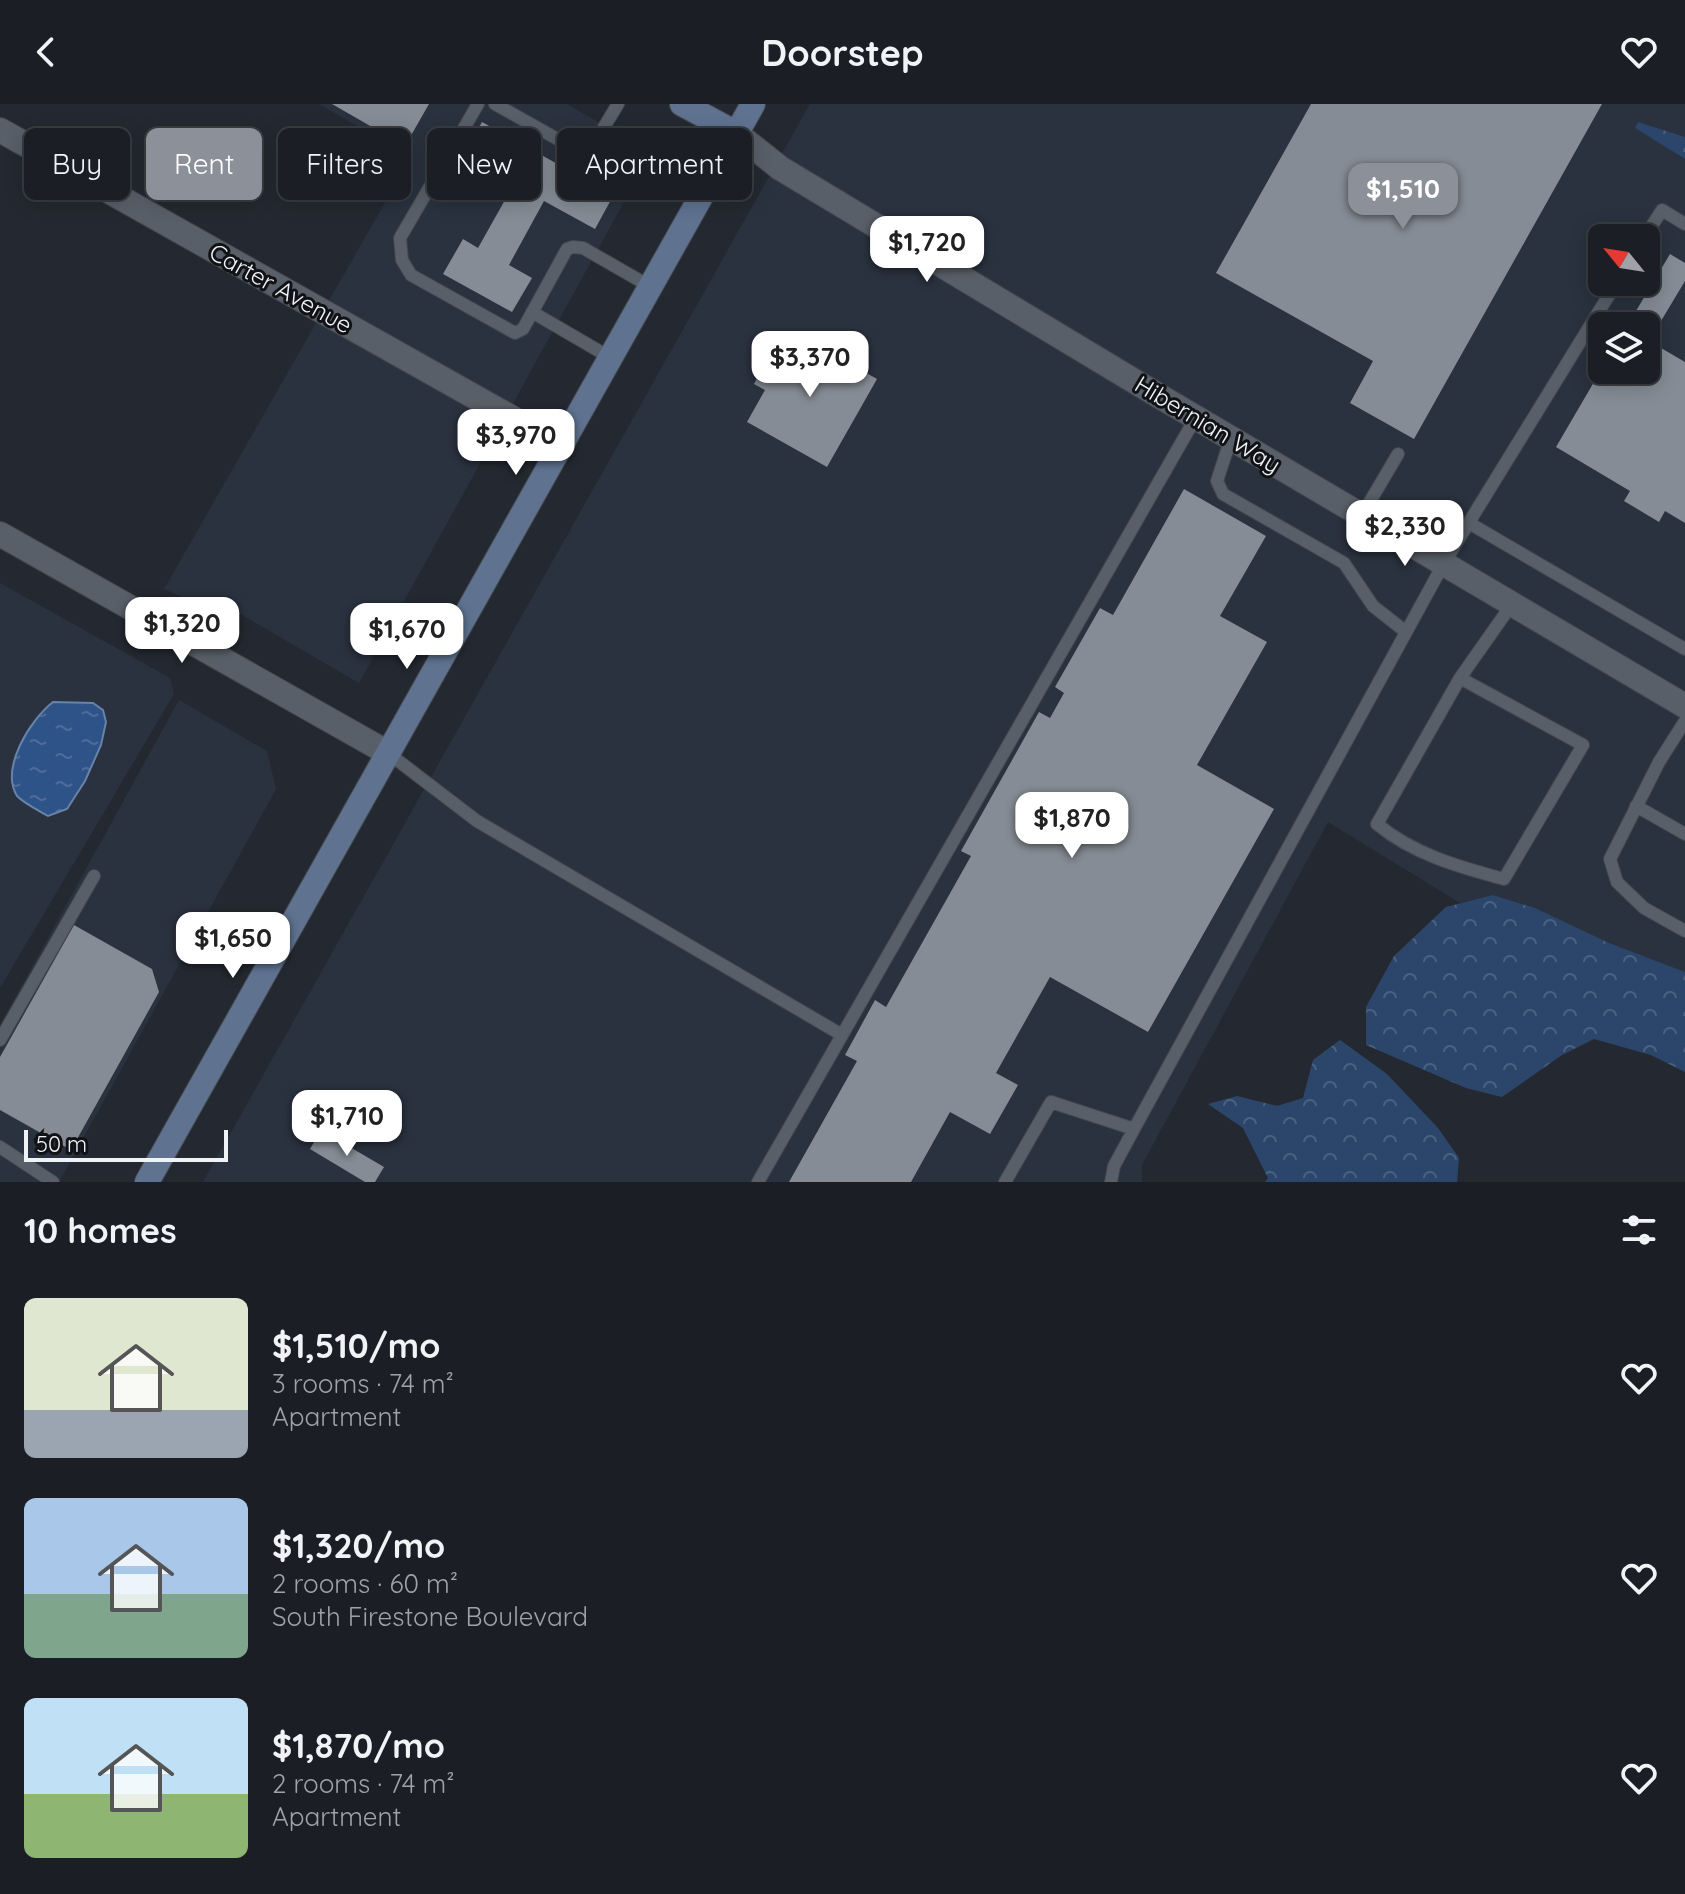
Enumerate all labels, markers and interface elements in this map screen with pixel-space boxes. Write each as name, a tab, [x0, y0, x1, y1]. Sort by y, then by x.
icon: back	[24, 30, 68, 74]
text: Doorstep	[761, 30, 924, 75]
icon: heart	[1617, 30, 1661, 74]
chip: Buy	[24, 128, 130, 200]
chip: Rent	[146, 128, 262, 200]
chip: Filters	[278, 128, 411, 200]
chip: New	[427, 128, 541, 200]
chip: Apartment	[557, 128, 752, 200]
pin: $1,510	[1338, 163, 1468, 231]
text: $1,510	[1366, 172, 1440, 205]
pin: $1,720	[862, 216, 992, 284]
north arrow	[1588, 224, 1660, 296]
map controls	[1588, 224, 1660, 384]
text: $1,720	[888, 225, 966, 258]
street label: Carter Avenue	[204, 236, 358, 340]
button: layers	[1588, 312, 1660, 384]
pin: $3,370	[745, 331, 875, 399]
text: $3,370	[770, 340, 850, 373]
street label: Hibernian Way	[1130, 369, 1286, 479]
pin: $3,970	[451, 409, 581, 477]
text: $3,970	[476, 418, 556, 451]
pin: $2,330	[1340, 500, 1470, 568]
text: $2,330	[1364, 509, 1446, 542]
pin: $1,320	[117, 597, 247, 665]
pin: $1,670	[342, 603, 472, 671]
text: $1,320	[143, 606, 221, 639]
text: $1,670	[368, 612, 446, 645]
pin: $1,870	[1007, 792, 1137, 860]
text: $1,870	[1033, 801, 1111, 834]
pin: $1,650	[168, 912, 298, 980]
text: $1,650	[194, 921, 272, 954]
pin: $1,710	[282, 1090, 412, 1158]
text: $1,710	[310, 1099, 384, 1132]
scale bar	[24, 1126, 228, 1162]
text: 50 m	[36, 1130, 87, 1158]
icon: filters	[1617, 1208, 1661, 1252]
text: 10 homes	[24, 1209, 177, 1252]
text: $1,510/mo	[272, 1324, 440, 1367]
icon: home	[88, 1330, 184, 1426]
icon: heart	[1617, 1356, 1661, 1400]
text: 3 rooms · 74 m²	[272, 1367, 454, 1400]
text: Apartment	[272, 1400, 401, 1433]
text: $1,320/mo	[272, 1524, 445, 1567]
icon: home	[88, 1530, 184, 1626]
icon: heart	[1617, 1556, 1661, 1600]
text: 2 rooms · 60 m²	[272, 1567, 458, 1600]
text: South Firestone Boulevard	[272, 1600, 588, 1633]
text: $1,870/mo	[272, 1724, 445, 1767]
icon: home	[88, 1730, 184, 1826]
icon: heart	[1617, 1756, 1661, 1800]
text: 2 rooms · 74 m²	[272, 1767, 455, 1800]
text: Apartment	[272, 1800, 401, 1833]

